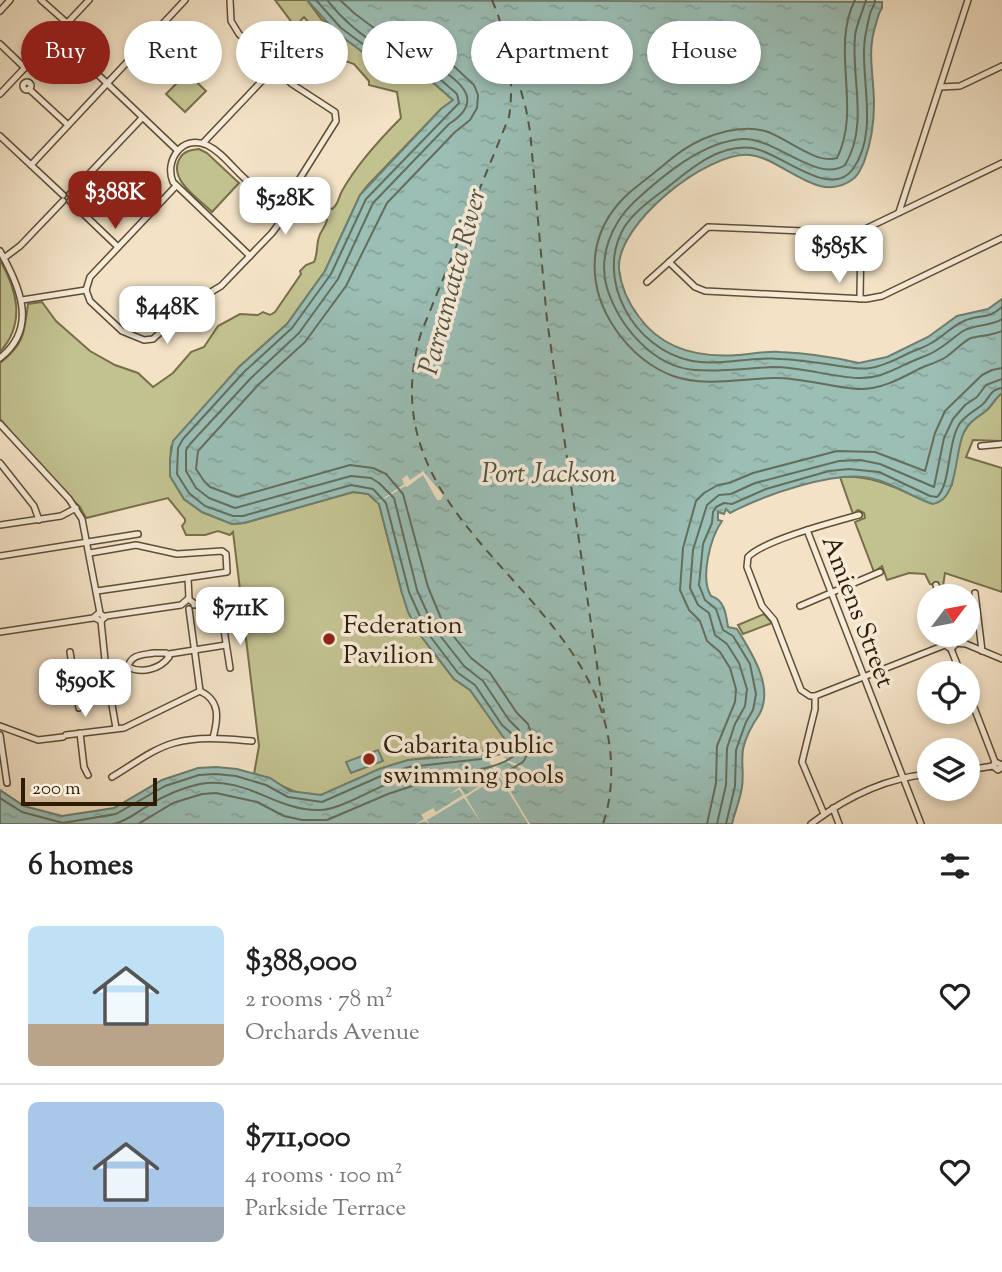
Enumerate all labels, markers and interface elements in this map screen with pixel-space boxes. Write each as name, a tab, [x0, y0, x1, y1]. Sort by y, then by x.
chip: Buy	[21, 21, 110, 84]
chip: Rent	[124, 21, 222, 84]
chip: Filters	[236, 21, 348, 84]
chip: New	[362, 21, 457, 84]
chip: Apartment	[471, 21, 633, 84]
chip: House	[647, 21, 761, 84]
pin: $388K	[66, 172, 164, 231]
text: $388K	[84, 177, 146, 210]
pin: $528K	[236, 177, 334, 237]
text: $528K	[255, 183, 315, 216]
water label: Parramatta River	[410, 184, 498, 379]
pin: $585K	[790, 226, 888, 285]
text: $585K	[811, 231, 867, 264]
pin: $448K	[118, 286, 216, 346]
text: $448K	[135, 292, 199, 325]
water label: Port Jackson	[482, 455, 617, 495]
street label: Amiens Street	[811, 530, 903, 693]
north arrow	[917, 584, 980, 648]
map controls	[917, 584, 980, 801]
pin: $711K	[191, 588, 289, 647]
text: $711K	[212, 593, 268, 626]
place label: Federation Pavilion	[343, 608, 463, 675]
marker: Federation Pavilion	[321, 631, 337, 647]
pin: $590K	[36, 660, 134, 719]
button: locate	[917, 661, 980, 724]
text: $590K	[55, 665, 115, 698]
place label: Cabarita public swimming pools	[383, 728, 564, 795]
button: layers	[917, 738, 980, 801]
marker: Cabarita public swimming pools	[361, 751, 377, 767]
scale bar	[21, 775, 158, 807]
text: 200 m	[32, 776, 81, 803]
text: 6 homes	[28, 845, 133, 888]
icon: filters	[936, 847, 974, 885]
text: $388,000	[245, 941, 357, 984]
icon: home	[84, 954, 168, 1038]
icon: heart	[936, 977, 974, 1015]
text: 2 rooms · 78 m²	[245, 984, 393, 1017]
text: Orchards Avenue	[245, 1017, 420, 1050]
text: $711,000	[245, 1117, 351, 1160]
icon: home	[84, 1130, 168, 1214]
icon: heart	[936, 1153, 974, 1191]
text: 4 rooms · 100 m²	[245, 1160, 403, 1193]
text: Parkside Terrace	[245, 1193, 406, 1226]

